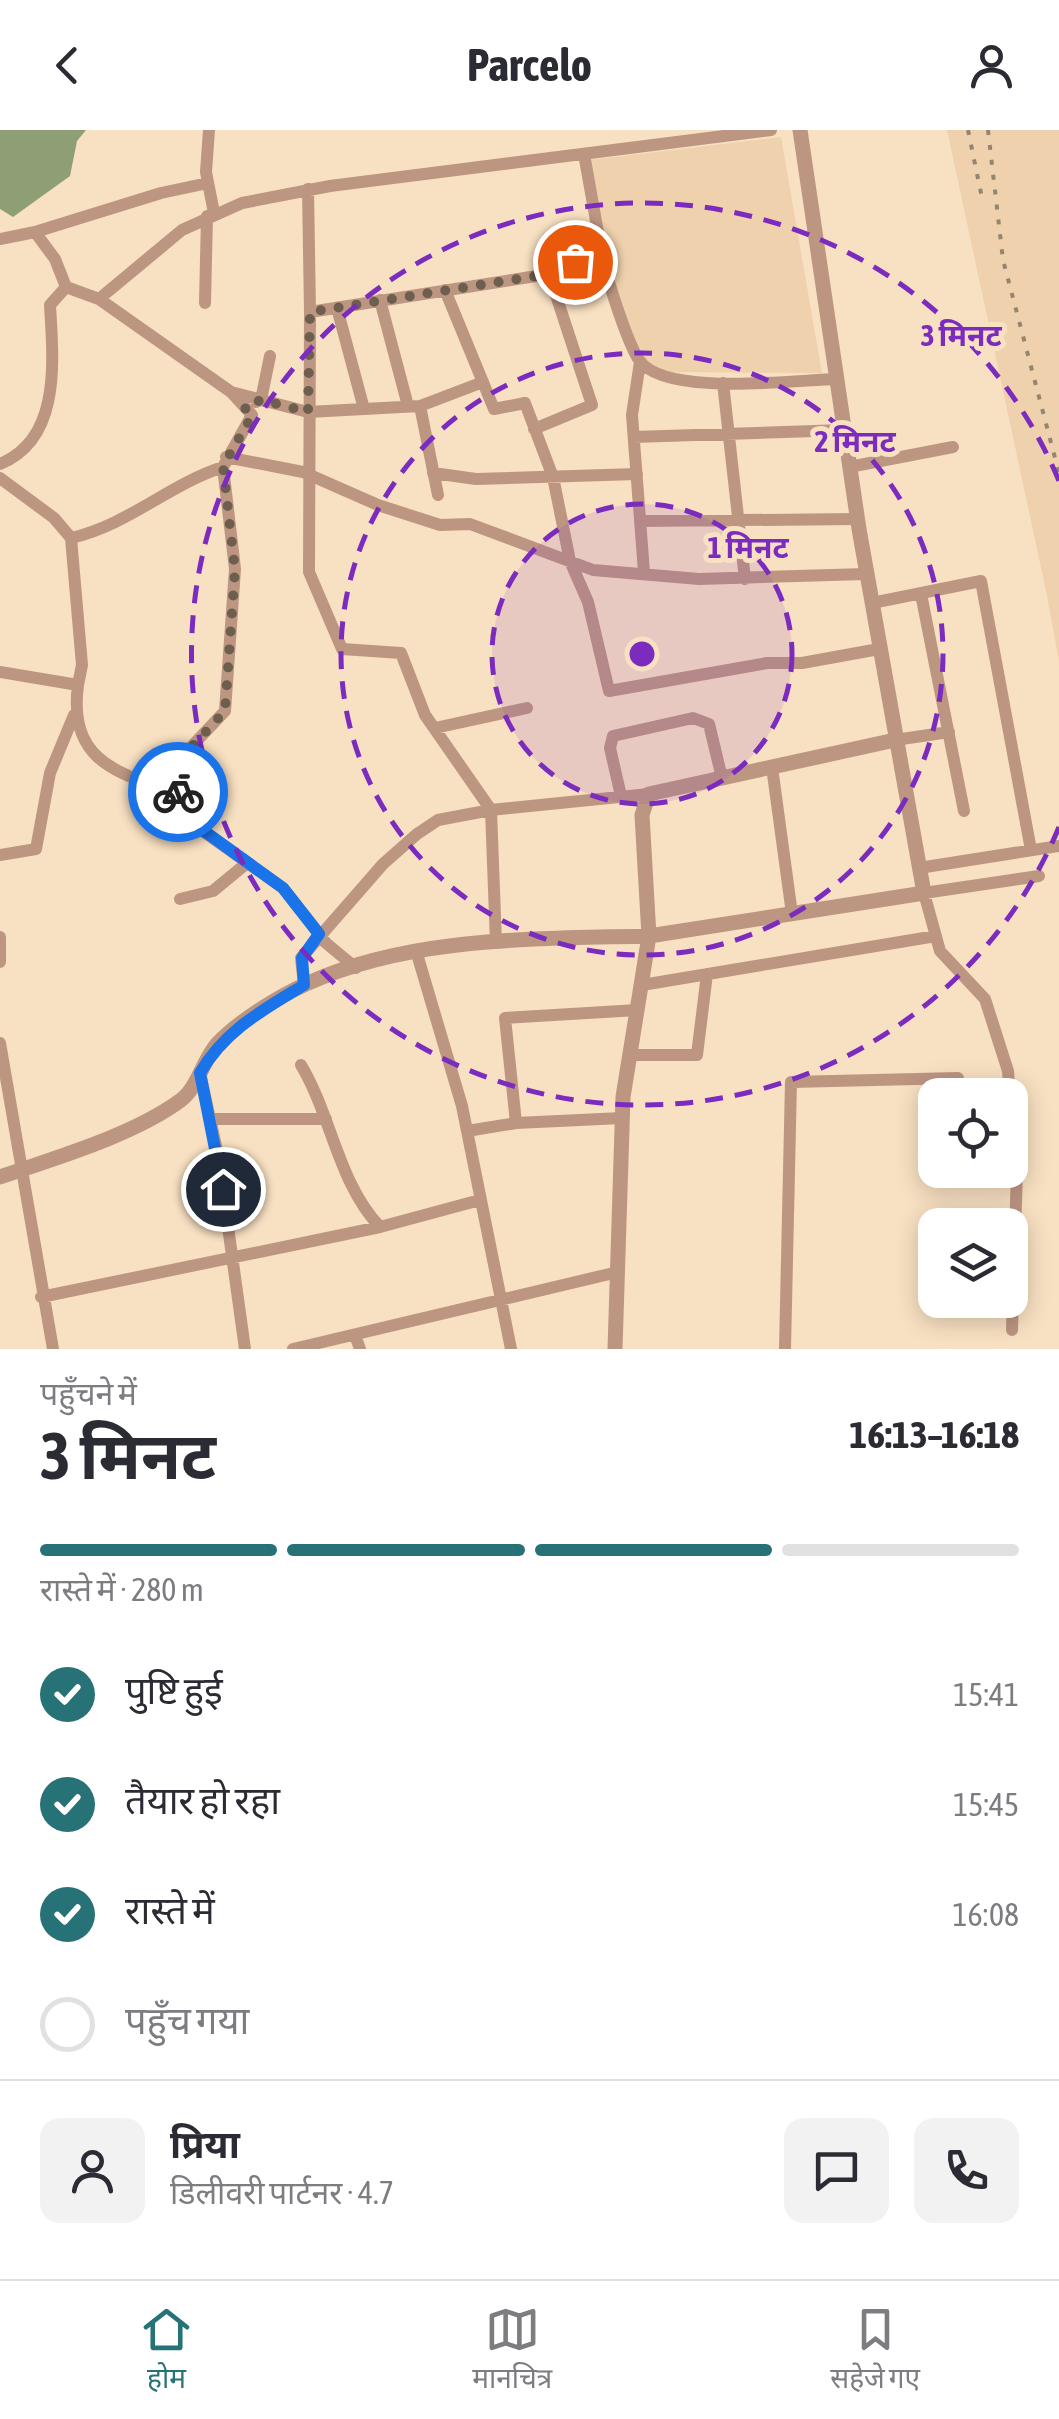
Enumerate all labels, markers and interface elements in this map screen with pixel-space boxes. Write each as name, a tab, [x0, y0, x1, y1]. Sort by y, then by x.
icon: back	[40, 38, 95, 93]
icon: person	[964, 38, 1019, 93]
text: Parcelo	[467, 39, 592, 91]
pin	[533, 220, 618, 305]
icon: bag	[548, 235, 603, 290]
text: 3 मिनट	[920, 318, 1002, 352]
text: 2 मिनट	[814, 424, 896, 458]
text: 1 मिनट	[707, 530, 789, 564]
centre of rings	[624, 636, 660, 672]
courier	[128, 742, 228, 842]
icon: bike	[151, 765, 206, 820]
map controls	[918, 1078, 1028, 1318]
button: locate	[918, 1078, 1028, 1188]
pin	[181, 1147, 266, 1232]
icon: home	[196, 1162, 251, 1217]
button: layers	[918, 1208, 1028, 1318]
text: पहुँचने में	[40, 1375, 137, 1412]
text: 16:13–16:18	[849, 1413, 1019, 1456]
text: 3 मिनट	[40, 1418, 216, 1493]
text: रास्ते में · 280 m	[40, 1571, 204, 1608]
icon: check	[40, 1667, 95, 1722]
text: पुष्टि हुई	[125, 1669, 223, 1712]
text: 15:41	[953, 1676, 1019, 1713]
icon: check	[40, 1777, 95, 1832]
text: तैयार हो रहा	[125, 1779, 280, 1822]
text: 15:45	[953, 1786, 1019, 1823]
icon: check	[40, 1887, 95, 1942]
text: रास्ते में	[125, 1889, 215, 1932]
text: 16:08	[953, 1896, 1019, 1933]
text: पहुँच गया	[125, 1999, 249, 2042]
button: person	[40, 2118, 145, 2223]
button: chat	[784, 2118, 889, 2223]
button: phone	[914, 2118, 1019, 2223]
text: प्रिया	[170, 2123, 240, 2166]
text: डिलीवरी पार्टनर · 4.7	[170, 2174, 394, 2211]
tab: होम	[139, 2302, 194, 2399]
tab: मानचित्र	[472, 2302, 552, 2399]
tab: सहेजे गए	[830, 2302, 920, 2399]

